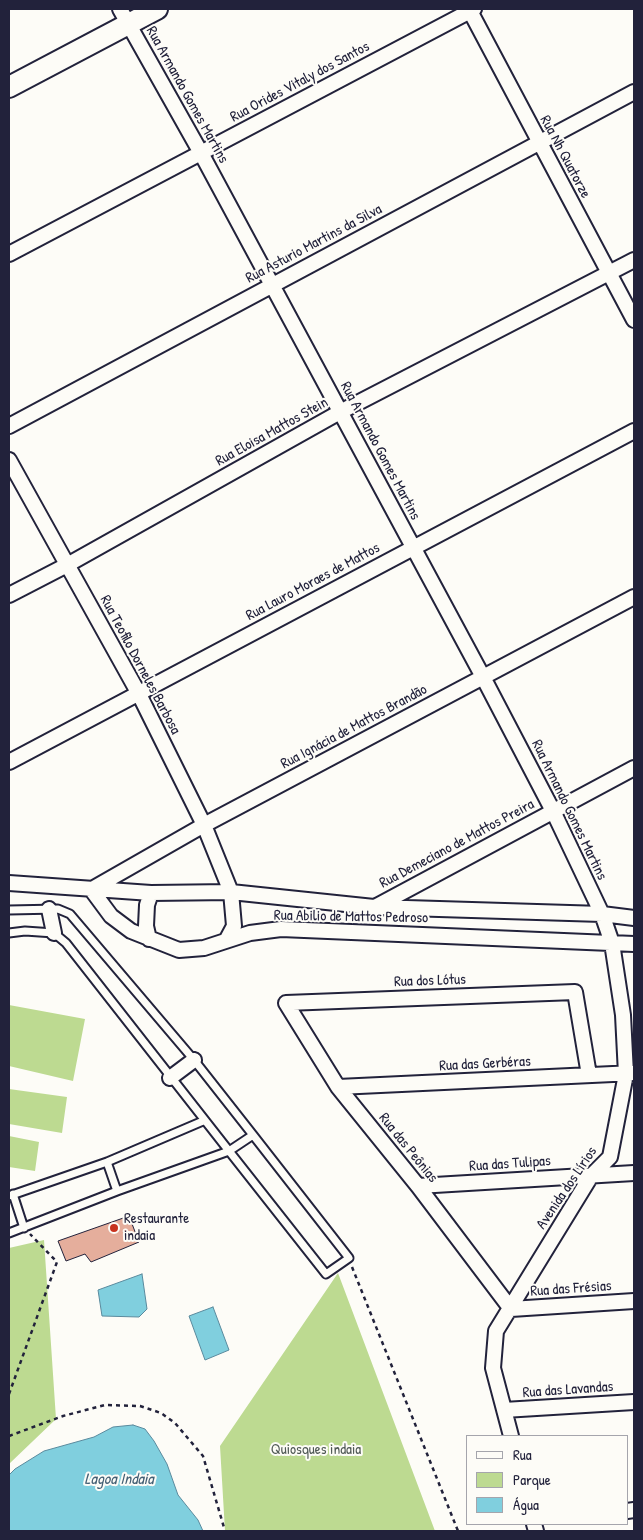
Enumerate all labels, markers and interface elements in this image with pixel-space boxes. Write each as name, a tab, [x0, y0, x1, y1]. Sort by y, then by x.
street label: Rua Armando Gomes Martins	[142, 23, 232, 167]
street label: Rua Orides Vitaly dos Santos	[227, 38, 373, 126]
street label: Rua Nh Quatorze	[536, 113, 594, 201]
street label: Rua Asturio Martins da Silva	[243, 201, 385, 287]
street label: Rua Armando Gomes Martins	[336, 379, 424, 523]
street label: Rua Eloisa Mattos Stein	[213, 394, 331, 470]
street label: Rua Lauro Moraes de Mattos	[243, 539, 383, 625]
street label: Rua Teofilo Dorneles Barbosa	[96, 592, 184, 738]
street label: Rua Ignácia de Mattos Brandão	[278, 681, 430, 773]
street label: Rua Armando Gomes Martins	[527, 737, 611, 883]
street label: Rua Demeciano de Mattos Preira	[377, 796, 537, 892]
street label: Rua Abilio de Mattos Pedroso	[274, 907, 428, 927]
street label: Rua dos Lótus	[394, 971, 466, 991]
street label: Rua das Gerbéras	[439, 1053, 531, 1075]
street label: Rua das Peônias	[375, 1110, 441, 1186]
street label: Avenida dos Lírios	[533, 1143, 601, 1233]
street label: Rua das Tulipas	[469, 1152, 551, 1176]
place label: Restaurante indaia	[124, 1210, 189, 1245]
marker: Restaurante indaia	[108, 1222, 120, 1234]
street label: Rua das Frésias	[530, 1277, 612, 1301]
street label: Rua das Lavandas	[522, 1378, 614, 1402]
legend	[466, 1435, 628, 1525]
park label: Quiosques indaia	[271, 1441, 361, 1459]
text: Rua	[513, 1444, 532, 1465]
text: Parque	[513, 1469, 551, 1490]
water label: Lagoa Indaia	[84, 1470, 154, 1490]
text: Água	[513, 1494, 539, 1515]

